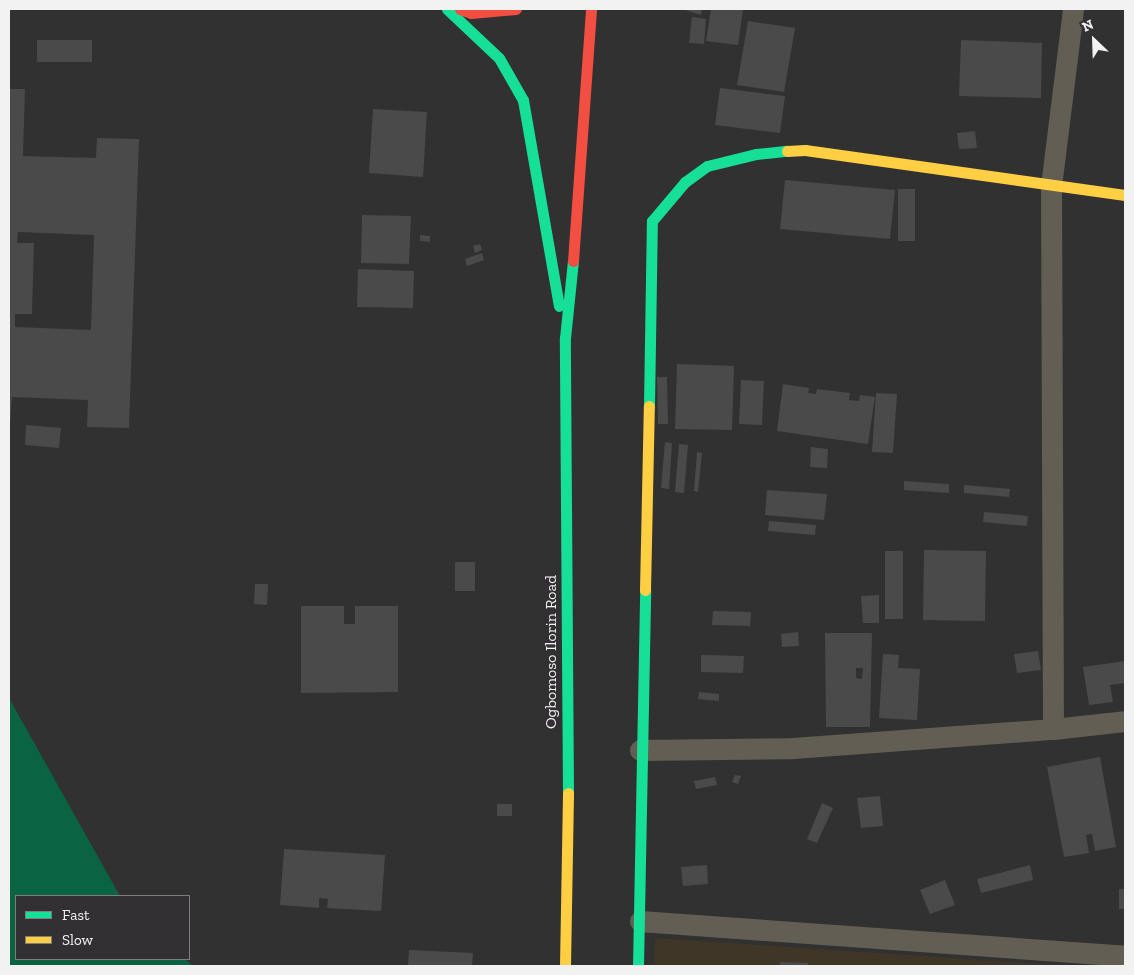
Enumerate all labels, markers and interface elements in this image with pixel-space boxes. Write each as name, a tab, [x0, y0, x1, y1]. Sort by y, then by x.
north arrow	[1069, 15, 1119, 65]
text: N	[1079, 16, 1096, 36]
street label: Ogbomoso Ilorin Road	[541, 575, 561, 729]
legend	[15, 895, 190, 960]
text: Fast	[62, 906, 90, 924]
text: Slow	[62, 931, 93, 949]

